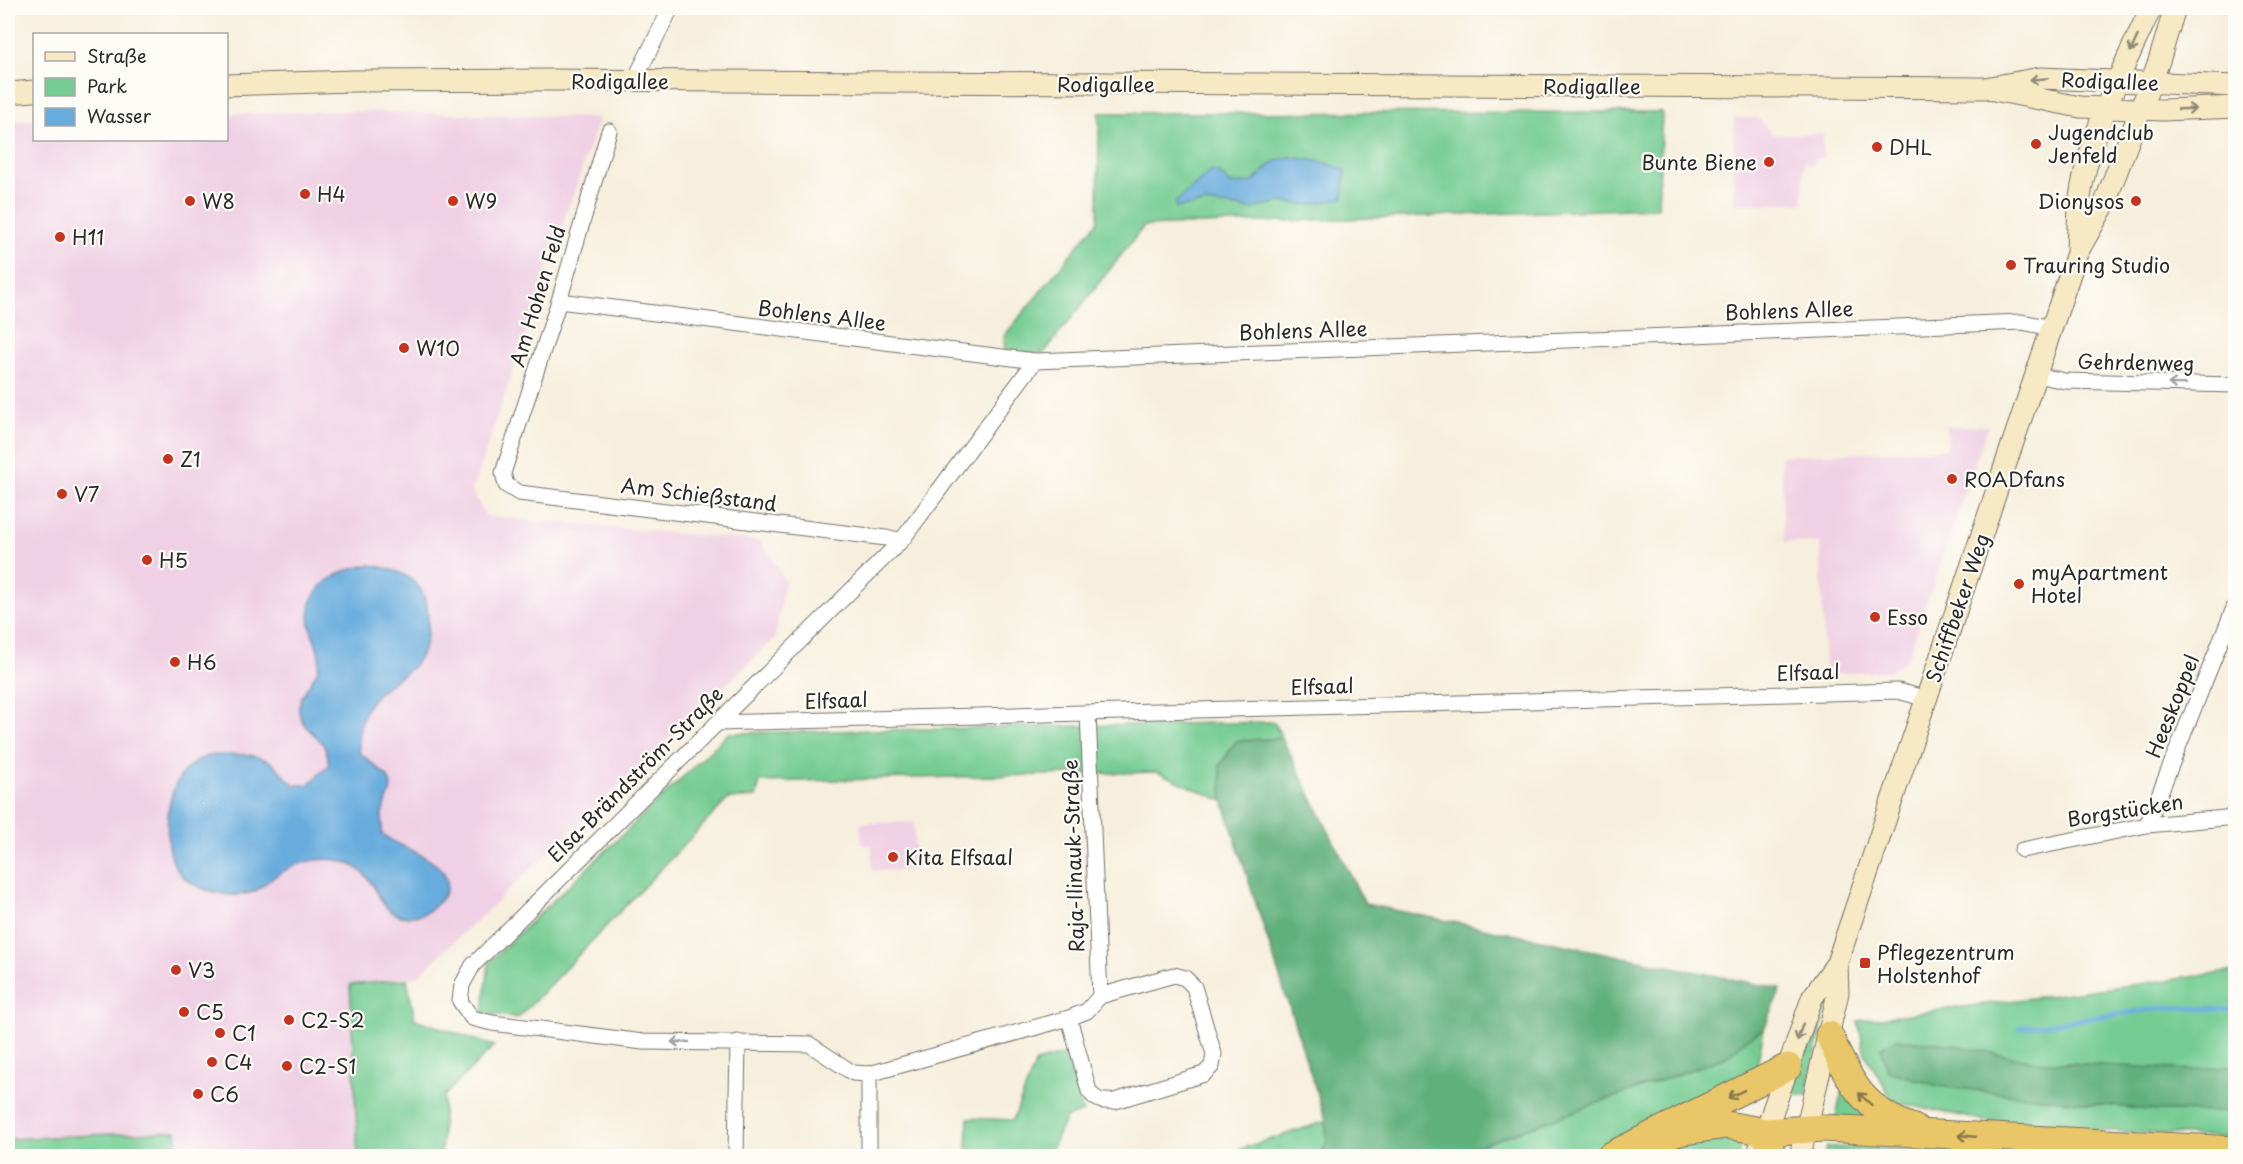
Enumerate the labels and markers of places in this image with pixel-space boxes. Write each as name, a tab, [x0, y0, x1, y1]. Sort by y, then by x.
place label: Jugendclub Jenfeld	[2048, 117, 2154, 170]
place label: DHL	[1889, 132, 1932, 162]
marker: Jugendclub Jenfeld	[2029, 137, 2043, 151]
marker: DHL	[1870, 140, 1884, 154]
place label: Bunte Biene	[1641, 147, 1757, 177]
marker: Bunte Biene	[1762, 155, 1776, 169]
place label: H4	[317, 179, 346, 209]
place label: W8	[202, 186, 235, 216]
place label: W9	[465, 186, 497, 216]
place label: Dionysos	[2038, 186, 2124, 216]
marker: H4	[298, 187, 312, 201]
marker: W8	[183, 194, 197, 208]
marker: W9	[446, 194, 460, 208]
marker: Dionysos	[2129, 194, 2143, 208]
place label: H11	[72, 222, 104, 252]
marker: H11	[53, 230, 67, 244]
place label: Trauring Studio	[2023, 250, 2170, 280]
marker: Trauring Studio	[2004, 258, 2018, 272]
place label: W10	[416, 333, 460, 363]
marker: W10	[397, 341, 411, 355]
place label: Z1	[180, 444, 201, 474]
marker: Z1	[161, 452, 175, 466]
place label: ROADfans	[1964, 464, 2065, 494]
marker: ROADfans	[1945, 472, 1959, 486]
place label: V7	[74, 479, 99, 509]
marker: V7	[55, 487, 69, 501]
place label: H5	[159, 545, 188, 575]
marker: H5	[140, 553, 154, 567]
place label: myApartment Hotel	[2031, 557, 2168, 610]
marker: myApartment Hotel	[2012, 577, 2026, 591]
place label: Esso	[1887, 602, 1928, 632]
marker: Esso	[1868, 610, 1882, 624]
place label: H6	[187, 647, 217, 677]
marker: H6	[168, 655, 182, 669]
place label: Kita Elfsaal	[905, 842, 1013, 872]
marker: Kita Elfsaal	[886, 850, 900, 864]
place label: Pflegezentrum Holstenhof	[1877, 937, 2015, 990]
place label: V3	[188, 955, 215, 985]
marker: Pflegezentrum Holstenhof	[1858, 956, 1872, 970]
marker: V3	[169, 963, 183, 977]
place label: C5	[196, 997, 224, 1027]
marker: C5	[177, 1005, 191, 1019]
place label: C2-S2	[301, 1005, 365, 1035]
marker: C2-S2	[282, 1013, 296, 1027]
place label: C1	[232, 1018, 256, 1048]
marker: C1	[213, 1026, 227, 1040]
place label: C4	[224, 1047, 252, 1077]
place label: C2-S1	[299, 1051, 356, 1081]
marker: C4	[205, 1055, 219, 1069]
marker: C2-S1	[280, 1059, 294, 1073]
place label: C6	[210, 1079, 239, 1109]
marker: C6	[191, 1087, 205, 1101]

